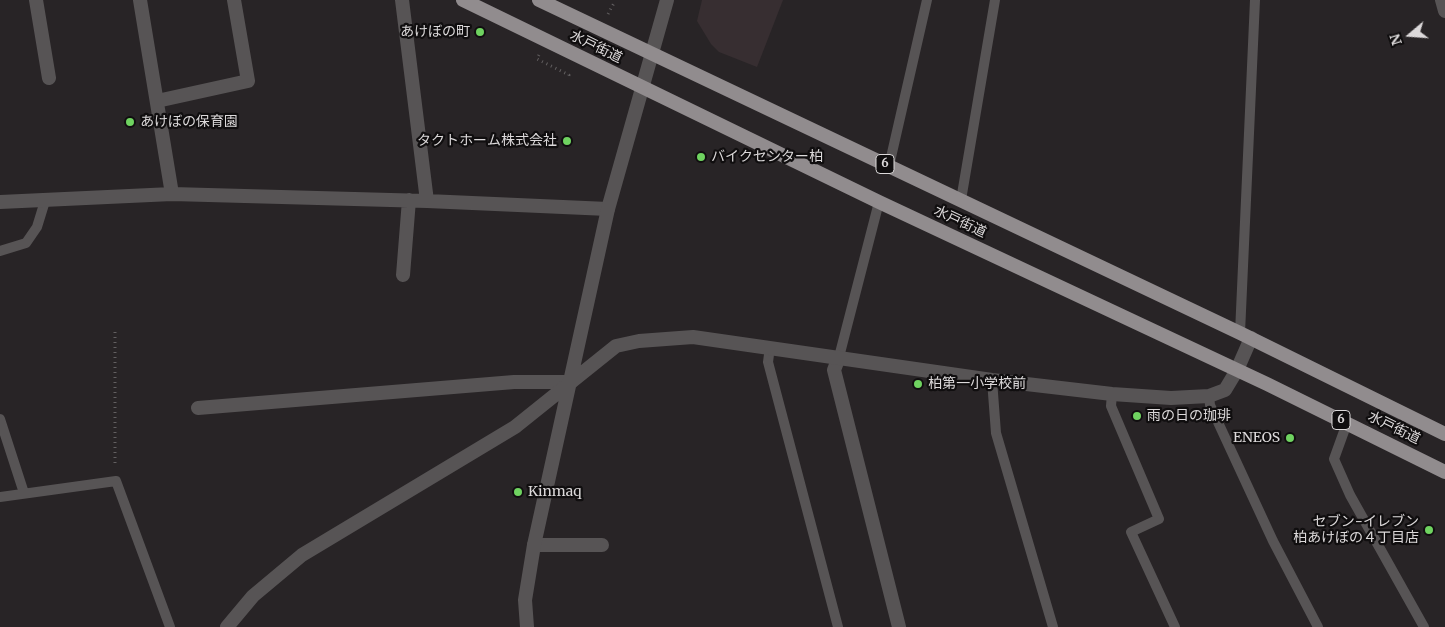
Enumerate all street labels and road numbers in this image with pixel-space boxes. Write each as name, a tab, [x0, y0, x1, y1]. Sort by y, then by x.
street label: 水戸街道	[567, 27, 625, 67]
road number: 6	[876, 154, 894, 173]
street label: 水戸街道	[931, 203, 989, 241]
street label: 水戸街道	[1365, 408, 1423, 448]
road number: 6	[1332, 410, 1350, 430]

